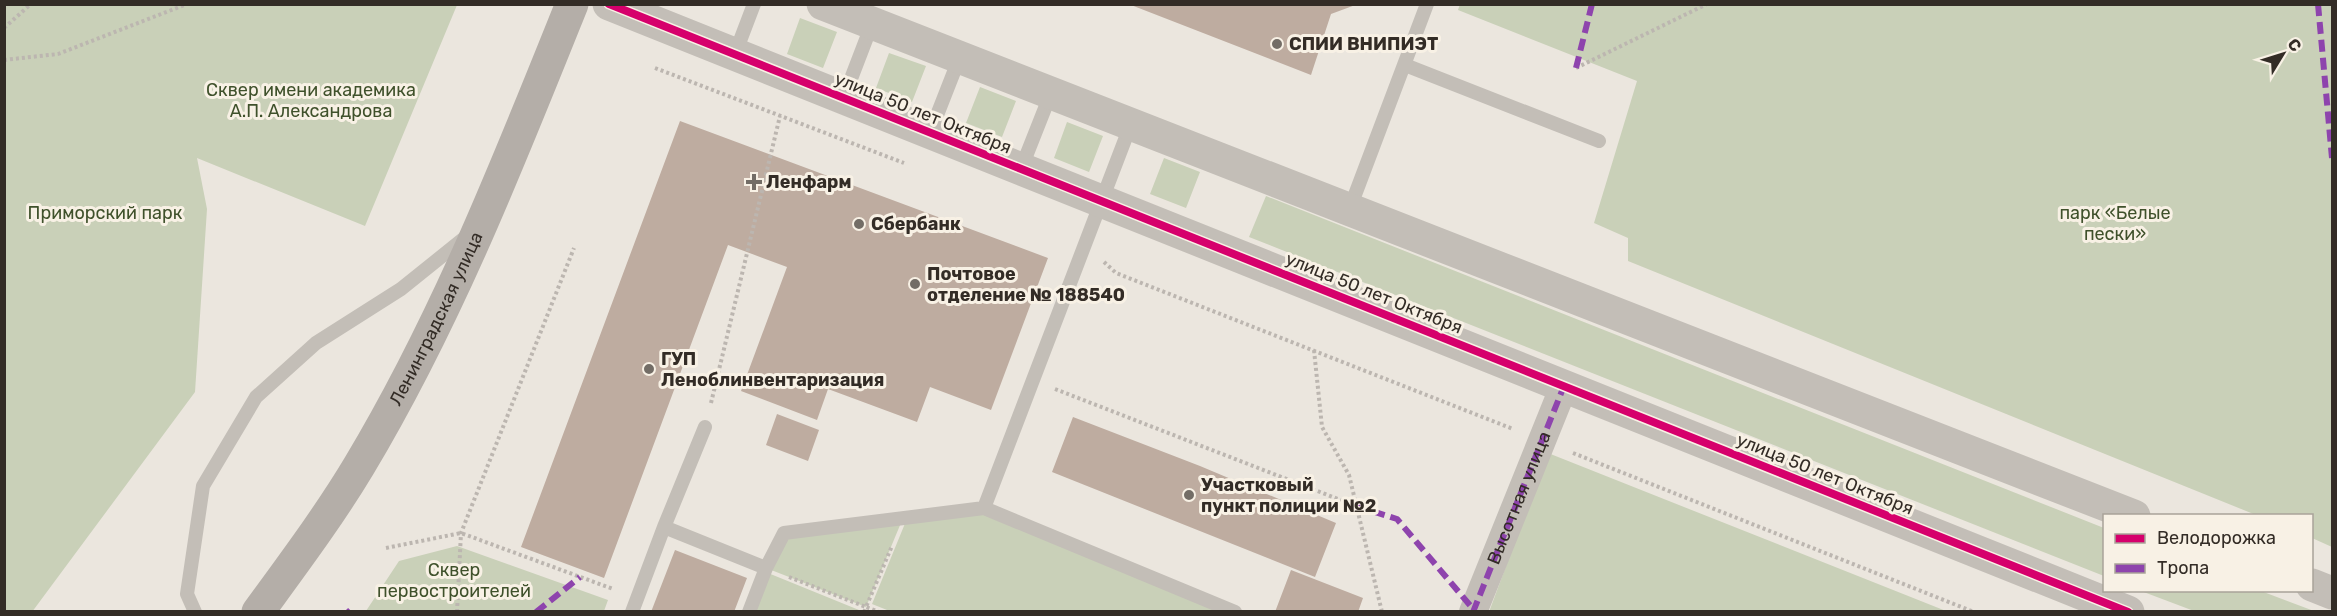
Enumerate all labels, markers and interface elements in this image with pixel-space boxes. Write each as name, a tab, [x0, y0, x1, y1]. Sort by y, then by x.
north arrow	[2253, 24, 2313, 84]
place label: СПИИ ВНИПИЭТ	[1289, 33, 1438, 55]
text: С	[2283, 35, 2305, 55]
marker: СПИИ ВНИПИЭТ	[1270, 37, 1284, 51]
street label: улица 50 лет Октября	[831, 67, 1015, 159]
park label: Сквер имени академика А.П. Александрова	[206, 79, 416, 122]
place label: Ленфарм	[766, 171, 851, 193]
marker: Ленфарм	[747, 175, 761, 189]
park label: Приморский парк	[28, 202, 183, 224]
park label: парк «Белые пески»	[2059, 202, 2171, 245]
place label: Сбербанк	[871, 213, 961, 235]
marker: Сбербанк	[852, 217, 866, 231]
street label: Ленинградская улица	[385, 228, 487, 409]
street label: улица 50 лет Октября	[1282, 247, 1466, 339]
place label: Почтовое отделение № 188540	[927, 263, 1125, 306]
marker: Почтовое отделение № 188540	[908, 277, 922, 291]
place label: ГУП Леноблинвентаризация	[661, 348, 884, 391]
marker: ГУП Леноблинвентаризация	[642, 362, 656, 376]
street label: Высотная улица	[1482, 428, 1556, 568]
street label: улица 50 лет Октября	[1733, 428, 1917, 520]
place label: Участковый пункт полиции №2	[1201, 474, 1376, 517]
marker: Участковый пункт полиции №2	[1182, 488, 1196, 502]
legend	[2103, 514, 2313, 592]
text: Велодорожка	[2157, 527, 2276, 549]
text: Тропа	[2157, 557, 2209, 579]
park label: Сквер первостроителей	[377, 559, 531, 602]

